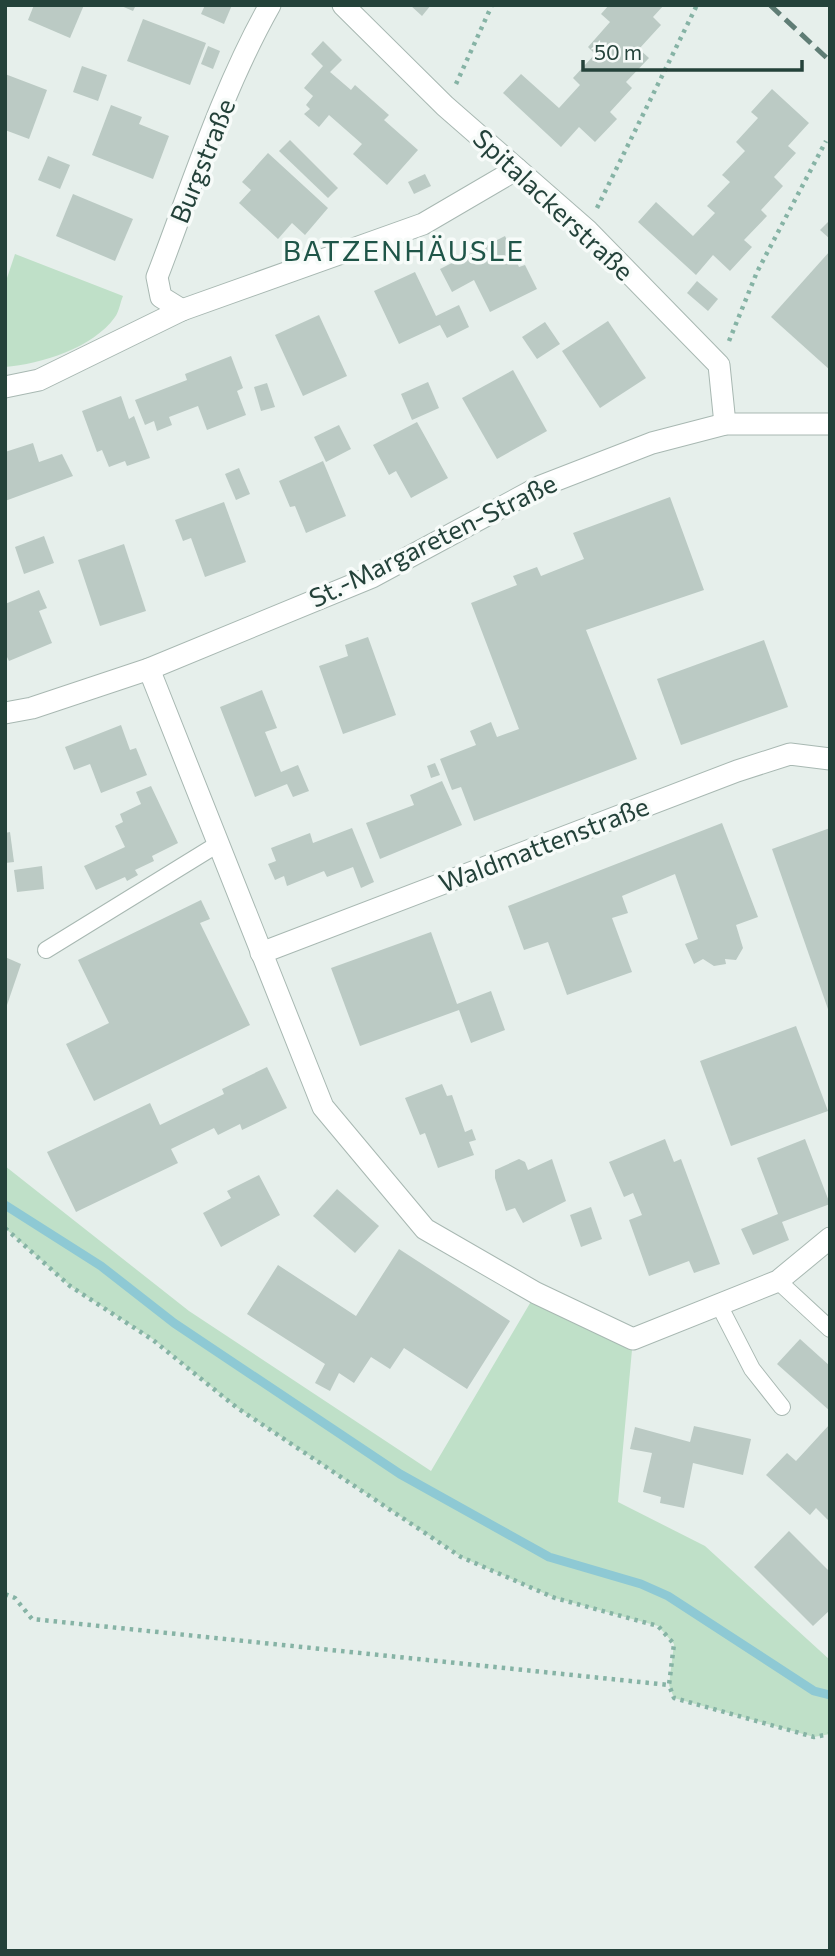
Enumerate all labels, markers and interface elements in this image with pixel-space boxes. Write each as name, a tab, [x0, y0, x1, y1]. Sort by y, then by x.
scale bar	[583, 28, 802, 72]
text: 50 m	[594, 39, 642, 64]
street label: Burgstraße	[163, 94, 241, 227]
street label: Spitalackerstraße	[468, 122, 640, 286]
district label: BATZENHÄUSLE	[283, 233, 525, 267]
street label: St.-Margareten-Straße	[304, 466, 561, 613]
street label: Waldmattenstraße	[434, 789, 653, 898]

